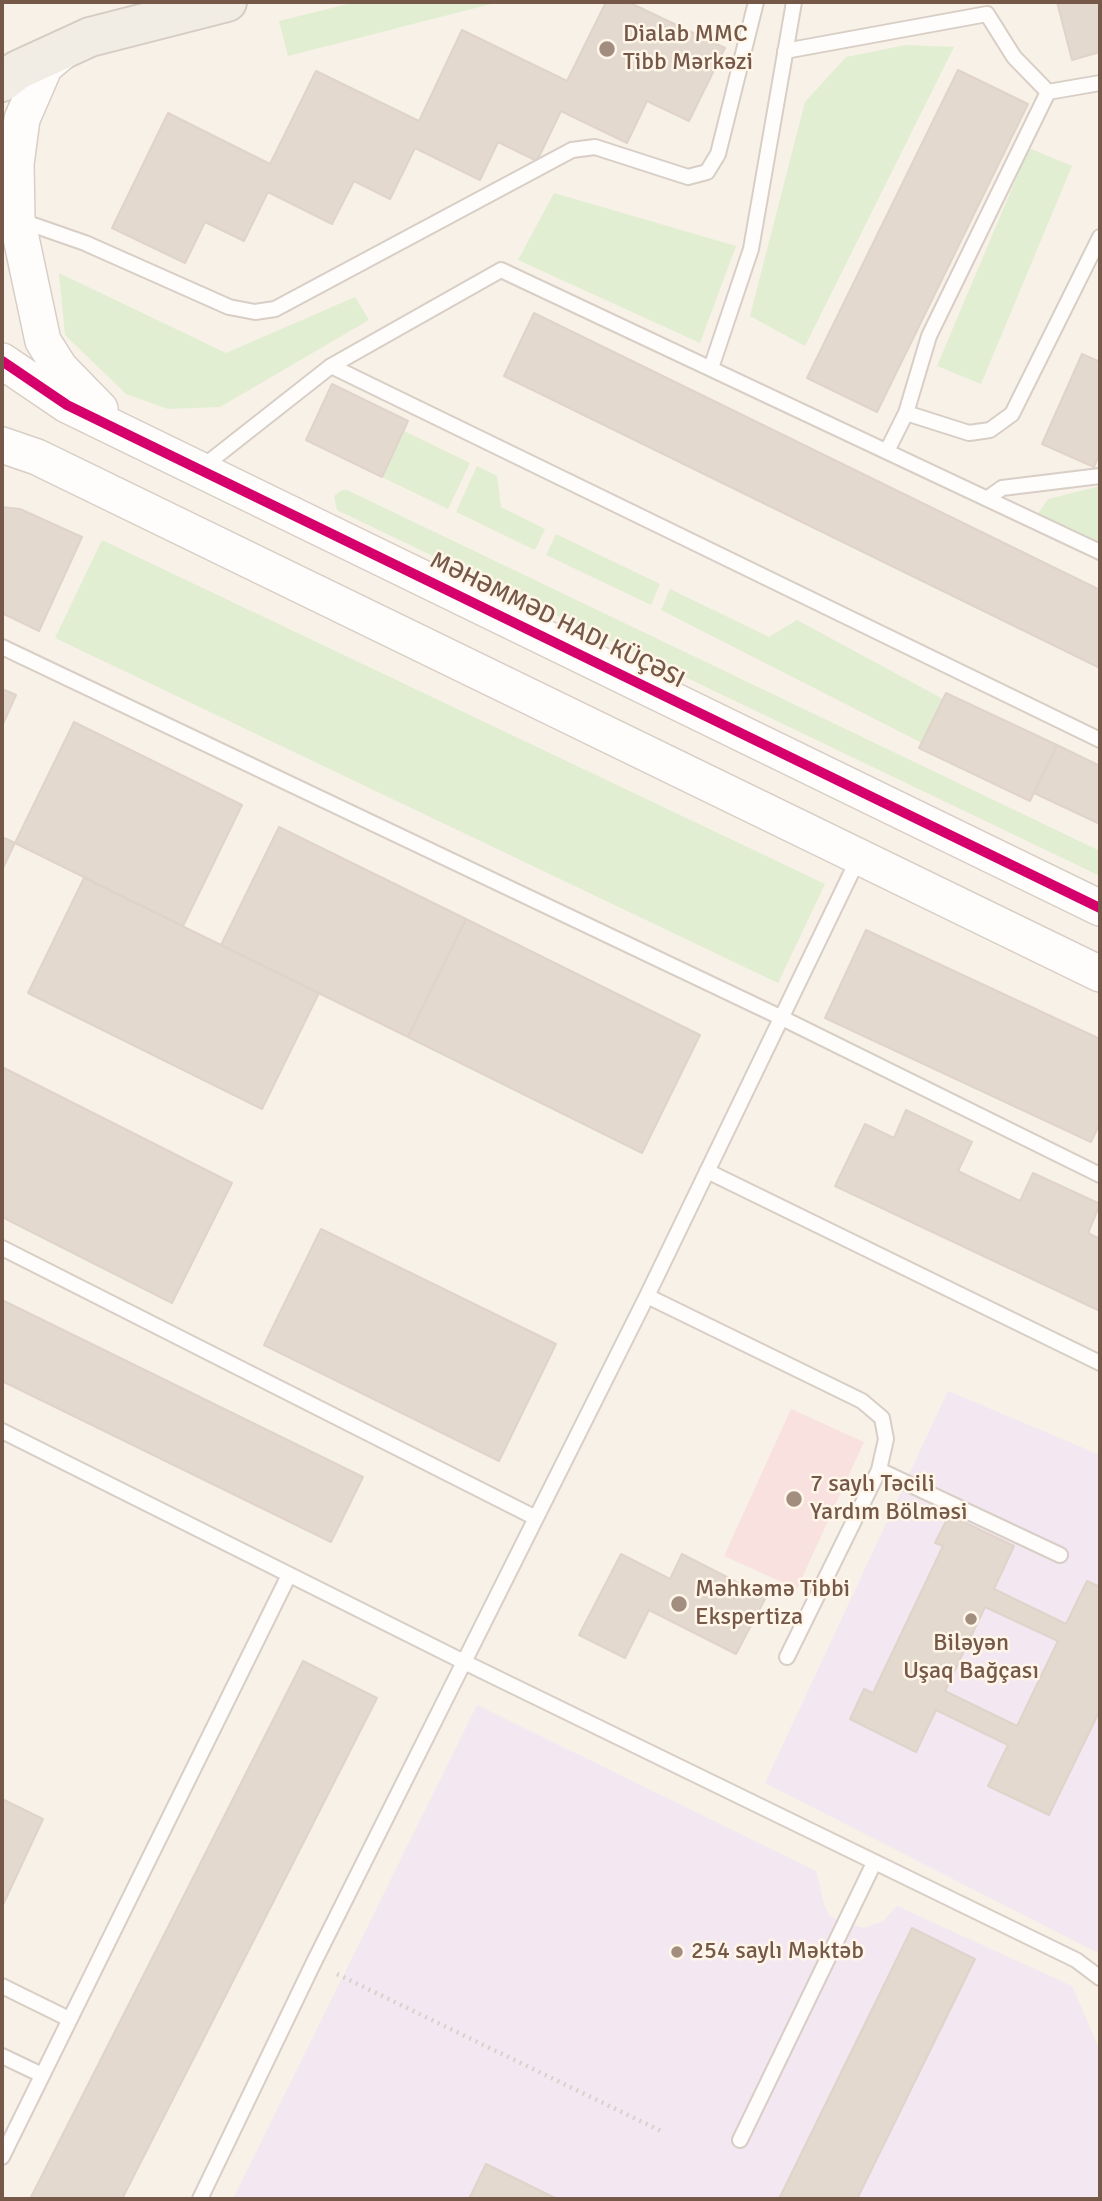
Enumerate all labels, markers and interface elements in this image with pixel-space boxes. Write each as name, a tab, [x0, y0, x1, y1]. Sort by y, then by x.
place label: Dialab MMC Tibb Mərkəzi	[623, 21, 753, 77]
marker: Dialab MMC Tibb Mərkəzi	[597, 39, 617, 59]
street label: MƏHƏMMƏD HADI KÜÇƏSI	[425, 547, 689, 695]
place label: 7 saylı Təcili Yardım Bölməsi	[810, 1471, 968, 1527]
marker: 7 saylı Təcili Yardım Bölməsi	[784, 1489, 804, 1509]
place label: Məhkəmə Tibbi Ekspertiza	[695, 1576, 850, 1632]
marker: Məhkəmə Tibbi Ekspertiza	[669, 1594, 689, 1614]
marker: Biləyən Uşaq Bağçası	[963, 1611, 979, 1627]
place label: Biləyən Uşaq Bağçası	[903, 1630, 1039, 1686]
place label: 254 saylı Məktəb	[691, 1938, 864, 1966]
marker: 254 saylı Məktəb	[669, 1944, 685, 1960]

